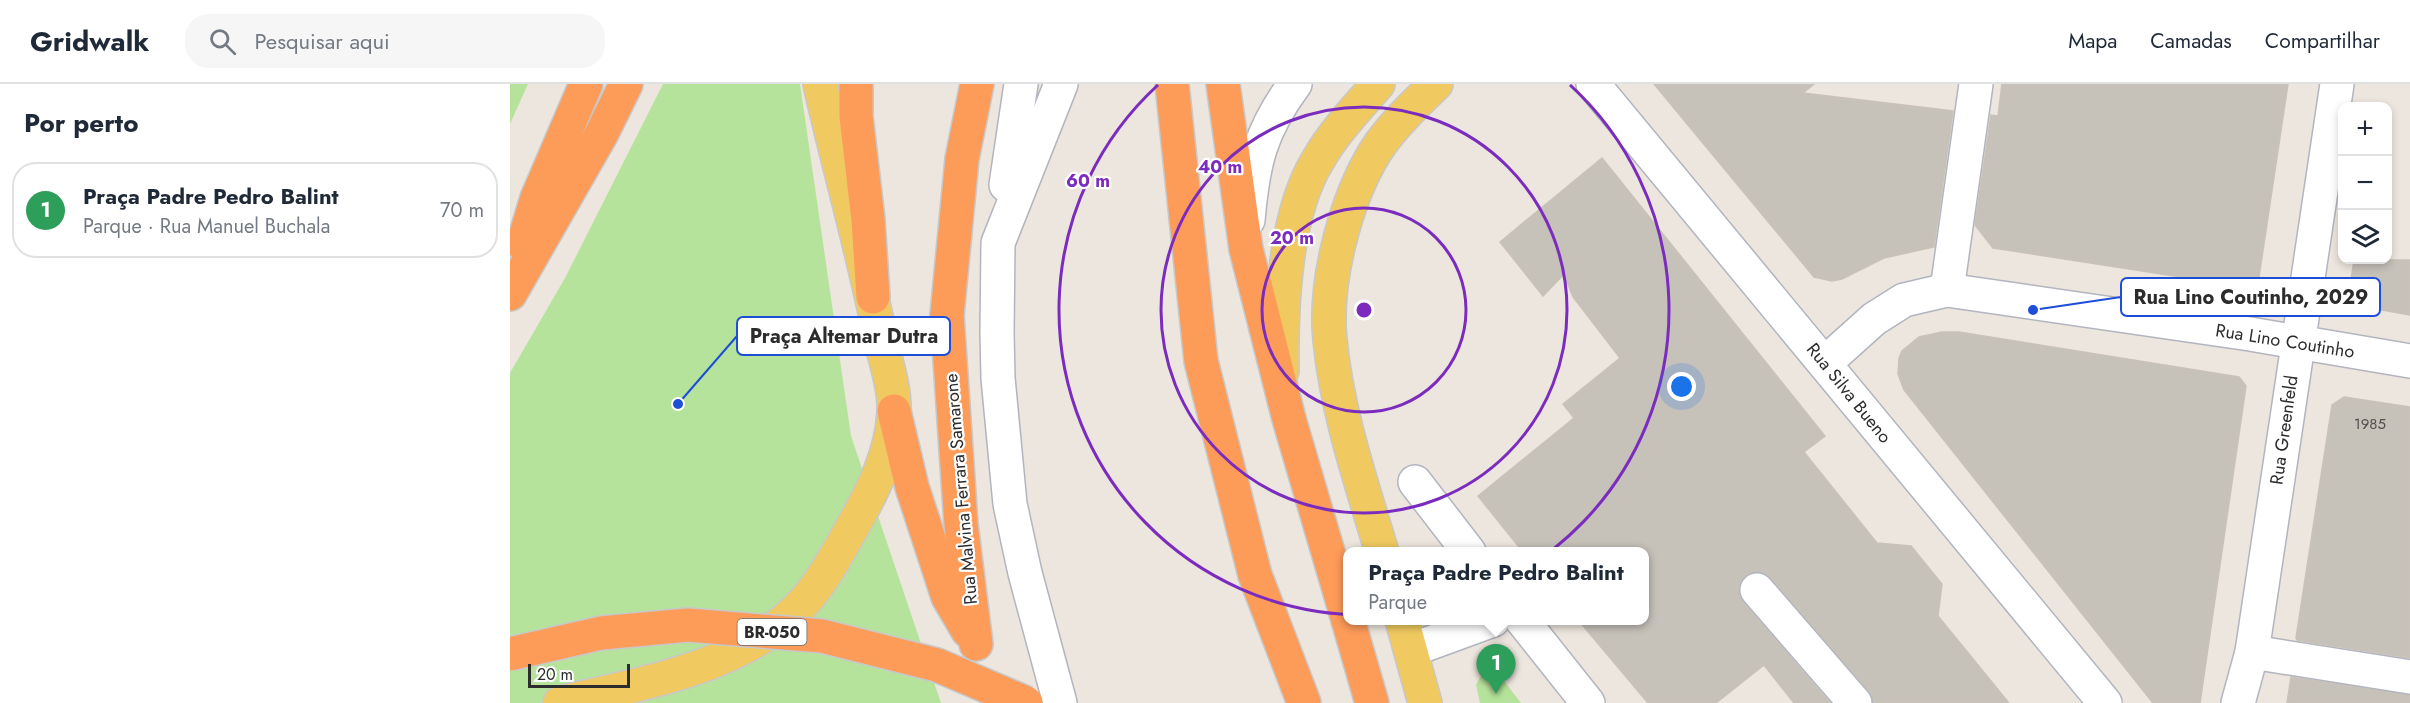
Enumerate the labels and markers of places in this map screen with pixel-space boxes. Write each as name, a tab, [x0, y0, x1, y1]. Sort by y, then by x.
callout: Rua Lino Coutinho, 2029	[2121, 278, 2380, 316]
centre of rings	[1354, 300, 1374, 320]
callout: Praça Altemar Dutra	[737, 317, 950, 355]
pin: 1	[1476, 644, 1516, 694]

